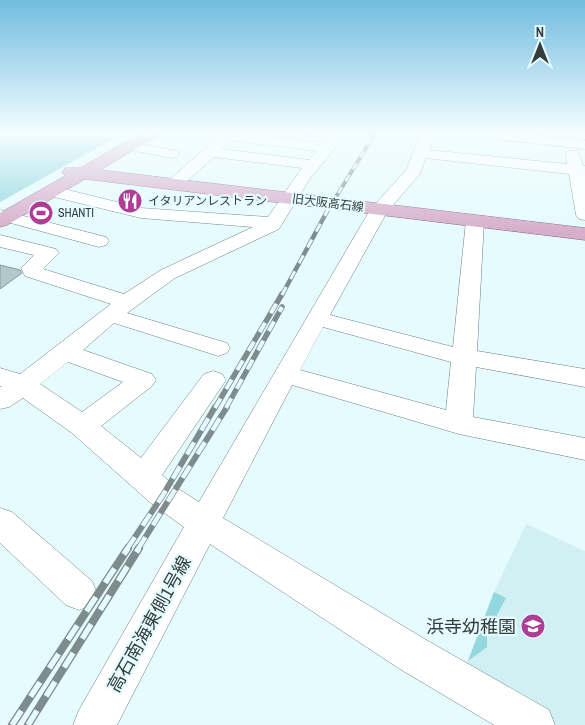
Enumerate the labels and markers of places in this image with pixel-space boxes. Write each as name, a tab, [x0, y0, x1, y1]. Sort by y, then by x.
restaurant icon: イタリアンレストラン	[117, 188, 143, 214]
place label: イタリアンレストラン	[148, 193, 267, 209]
sports icon: SHANTI	[28, 200, 54, 226]
place label: SHANTI	[58, 205, 94, 221]
school or university icon: 浜寺幼稚園	[520, 613, 546, 639]
place label: 浜寺幼稚園	[426, 614, 516, 639]

